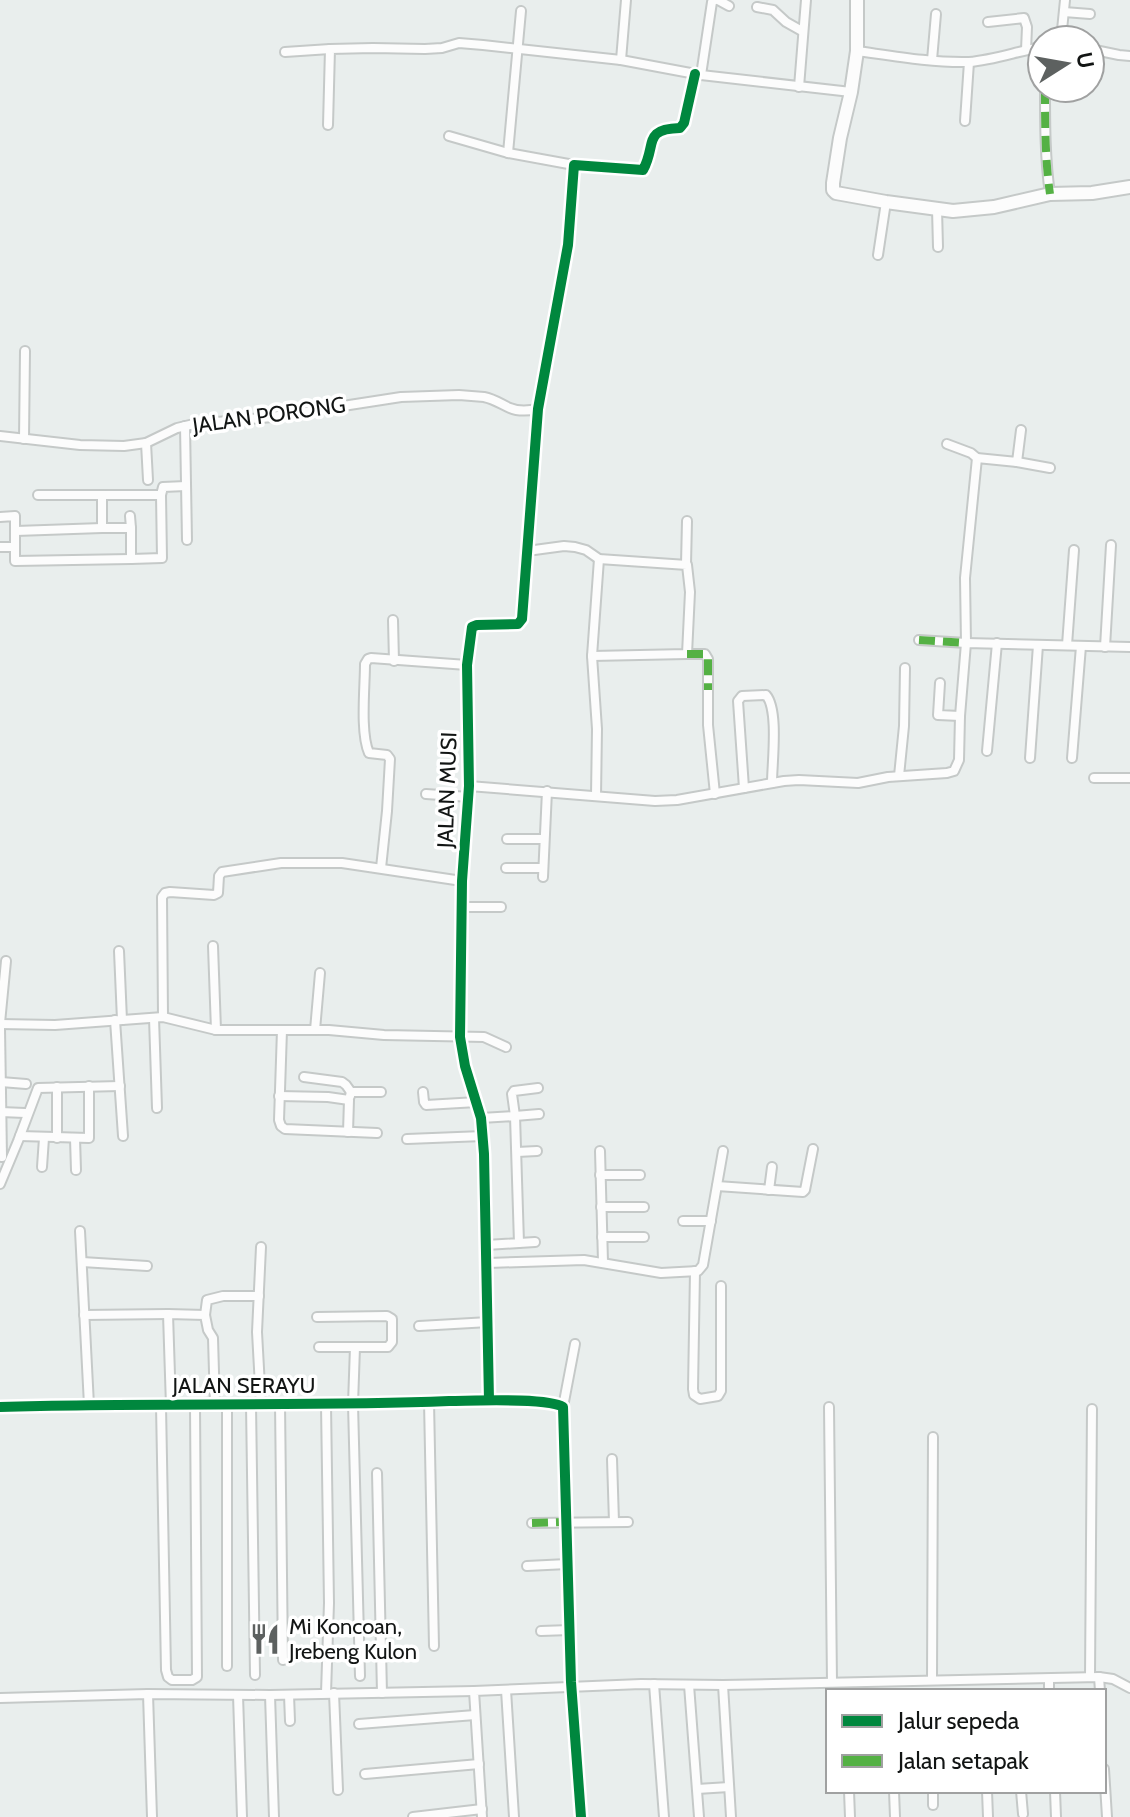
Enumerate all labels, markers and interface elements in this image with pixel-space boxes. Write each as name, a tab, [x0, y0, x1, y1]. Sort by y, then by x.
north arrow	[1026, 24, 1106, 104]
text: U	[1070, 50, 1100, 71]
street label: JALAN PORONG	[190, 391, 347, 439]
street label: JALAN MUSI	[431, 731, 463, 850]
street label: JALAN SERAYU	[171, 1372, 316, 1399]
place label: Mi Koncoan, Jrebeng Kulon	[288, 1613, 417, 1665]
restaurant icon: Mi Koncoan, Jrebeng Kulon	[248, 1622, 282, 1656]
legend	[826, 1689, 1106, 1793]
text: Jalur sepeda	[897, 1706, 1020, 1735]
text: Jalan setapak	[897, 1746, 1029, 1775]

